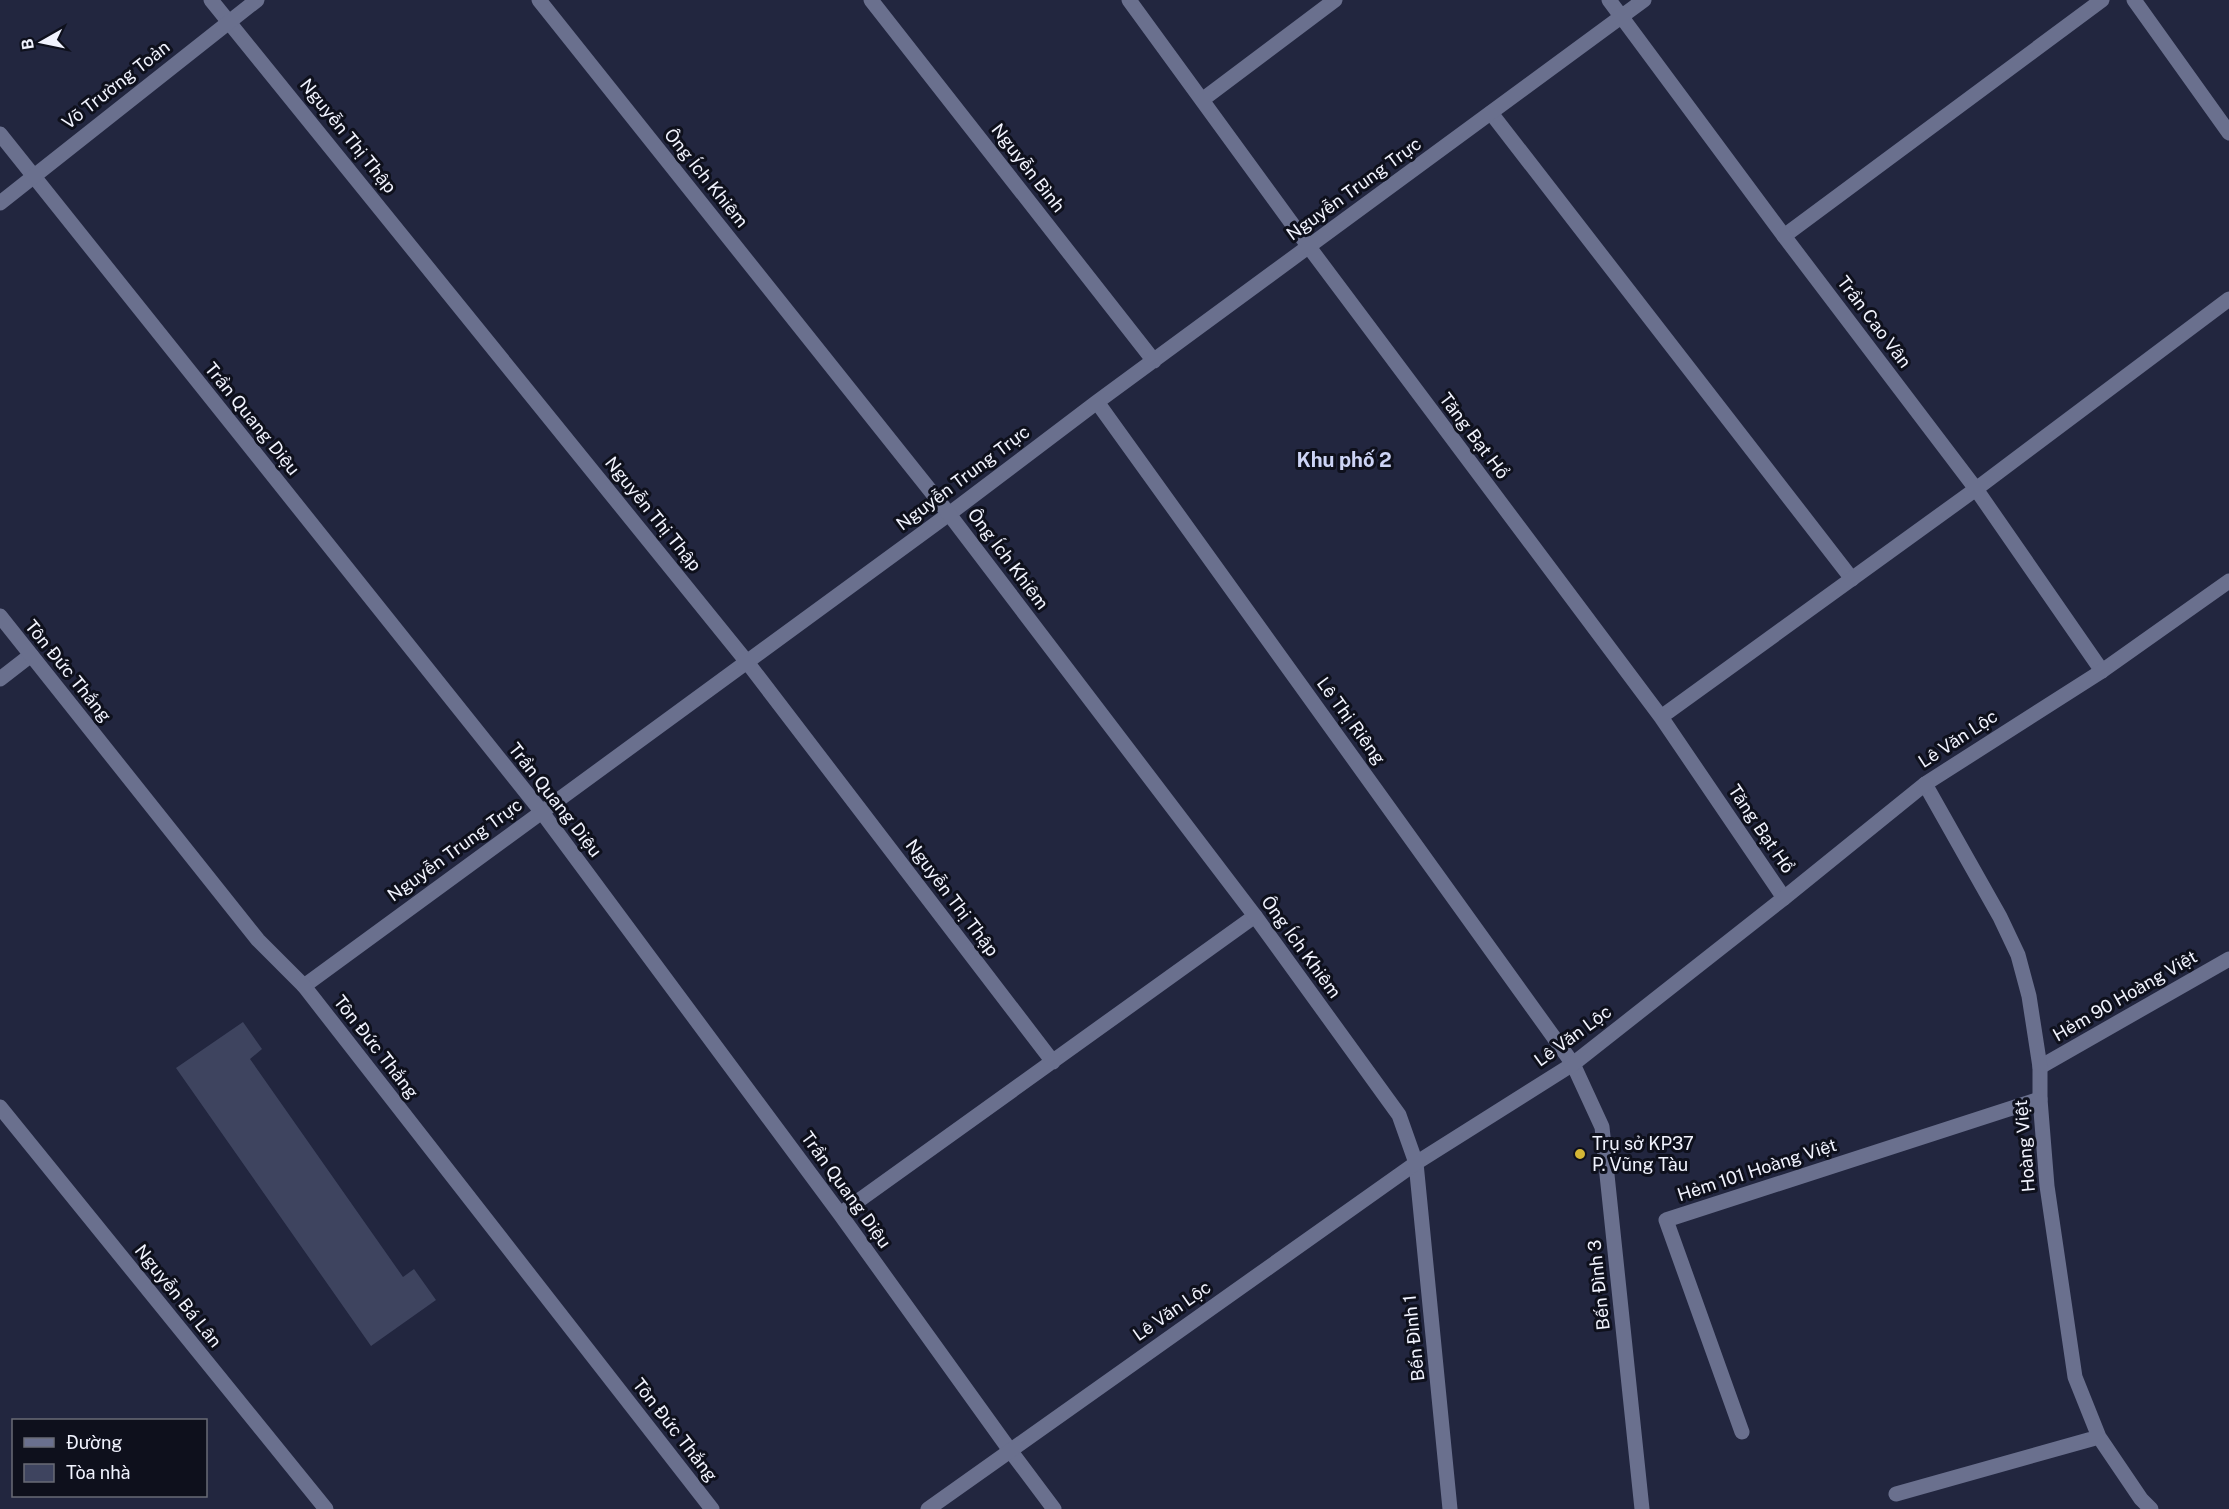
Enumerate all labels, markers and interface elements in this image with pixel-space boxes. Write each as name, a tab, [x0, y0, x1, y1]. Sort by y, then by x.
north arrow	[12, 12, 72, 72]
street label: Võ Trường Toản	[58, 36, 174, 133]
text: B	[17, 37, 38, 51]
street label: Nguyễn Thị Thập	[296, 74, 401, 197]
street label: Nguyễn Bình	[987, 119, 1069, 216]
street label: Ông Ích Khiêm	[660, 123, 754, 231]
street label: Nguyễn Trung Trực	[1282, 133, 1425, 244]
street label: Trần Cao Vân	[1833, 272, 1916, 372]
street label: Trần Quang Diệu	[201, 358, 304, 479]
street label: Tăng Bạt Hổ	[1435, 388, 1514, 483]
street label: Nguyễn Trung Trực	[892, 421, 1033, 534]
district label: Khu phố 2	[1296, 448, 1392, 472]
street label: Nguyễn Thị Thập	[601, 452, 706, 575]
street label: Ông Ích Khiêm	[964, 503, 1054, 613]
street label: Tôn Đức Thắng	[21, 615, 116, 726]
street label: Lê Thị Riêng	[1313, 673, 1390, 768]
street label: Lê Văn Lộc	[1914, 705, 2001, 772]
street label: Trần Quang Diệu	[504, 738, 606, 861]
street label: Tăng Bạt Hổ	[1724, 780, 1799, 877]
street label: Nguyễn Trung Trực	[383, 794, 526, 905]
street label: Nguyễn Thị Thập	[902, 835, 1003, 960]
street label: Ông Ích Khiêm	[1257, 891, 1346, 1002]
street label: Hẻm 90 Hoàng Việt	[2049, 946, 2201, 1045]
street label: Tôn Đức Thắng	[330, 991, 423, 1102]
street label: Lê Văn Lộc	[1530, 1001, 1615, 1071]
street label: Hoàng Việt	[2010, 1099, 2039, 1193]
street label: Trần Quang Diệu	[797, 1127, 896, 1252]
place label: Trụ sở KP37 P. Vũng Tàu	[1592, 1133, 1694, 1175]
street label: Hẻm 101 Hoàng Việt	[1674, 1134, 1839, 1205]
marker: Trụ sở KP37 P. Vũng Tàu	[1573, 1147, 1587, 1161]
street label: Bến Đình 3	[1583, 1239, 1614, 1331]
street label: Nguyễn Bá Lân	[131, 1240, 226, 1351]
street label: Lê Văn Lộc	[1129, 1276, 1215, 1345]
street label: Bến Đình 1	[1399, 1294, 1428, 1382]
street label: Tôn Đức Thắng	[629, 1374, 722, 1485]
legend	[12, 1419, 207, 1497]
text: Đường	[66, 1432, 123, 1453]
text: Tòa nhà	[66, 1462, 131, 1483]

